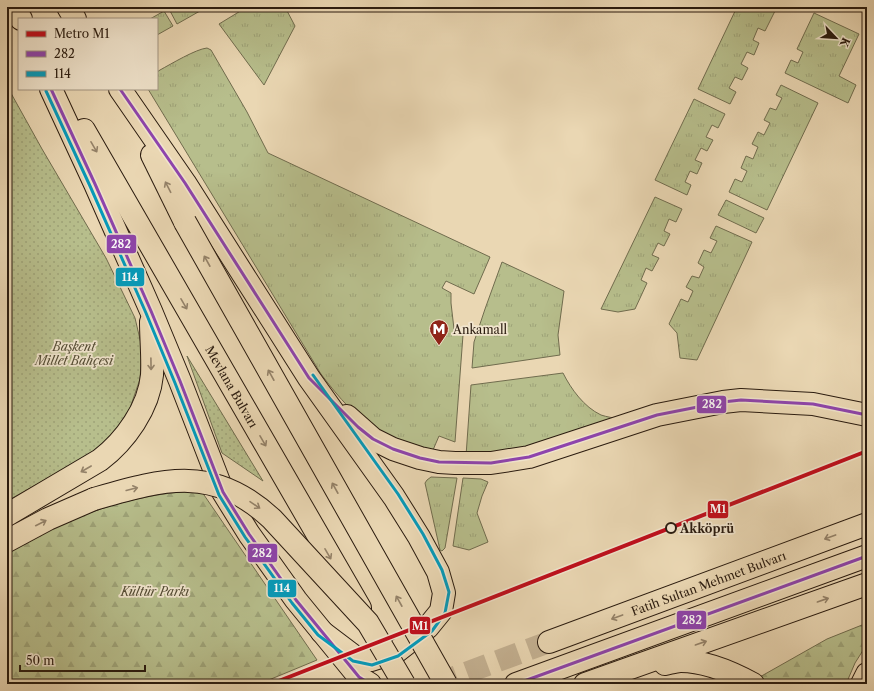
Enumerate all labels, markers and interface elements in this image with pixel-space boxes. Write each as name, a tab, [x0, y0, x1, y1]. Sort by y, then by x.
legend	[18, 18, 158, 90]
north arrow	[816, 18, 856, 58]
text: Metro M1	[54, 26, 109, 41]
text: K	[836, 35, 853, 50]
text: 282	[54, 46, 75, 61]
text: 114	[54, 66, 71, 81]
one-way arrow	[91, 141, 99, 153]
one-way arrow	[164, 181, 171, 193]
line badge: 282	[106, 234, 137, 254]
text: 282	[111, 237, 131, 251]
one-way arrow	[203, 256, 211, 268]
line badge: 114	[115, 267, 145, 287]
text: 114	[122, 270, 139, 284]
one-way arrow	[181, 298, 189, 310]
metro station icon: Ankamall	[428, 318, 450, 346]
place label: Ankamall	[452, 322, 507, 337]
park label: Başkent Millet Bahçesi	[33, 339, 114, 368]
street label: Mevlana Bulvarı	[202, 343, 262, 430]
one-way arrow	[147, 357, 155, 370]
one-way arrow	[267, 369, 275, 381]
line badge: 282	[696, 395, 727, 414]
text: 282	[702, 397, 722, 411]
one-way arrow	[260, 435, 268, 447]
one-way arrow	[80, 465, 92, 473]
one-way arrow	[331, 482, 339, 494]
one-way arrow	[125, 484, 138, 492]
line badge: M1	[707, 500, 729, 519]
one-way arrow	[249, 501, 260, 509]
text: M1	[710, 502, 726, 516]
one-way arrow	[35, 518, 47, 526]
place label: Akköprü	[679, 521, 734, 536]
marker: Akköprü	[665, 522, 677, 534]
one-way arrow	[825, 534, 837, 542]
line badge: 282	[247, 543, 278, 563]
text: 282	[252, 546, 272, 560]
street label: Fatih Sultan Mehmet Bulvarı	[629, 547, 788, 618]
one-way arrow	[325, 548, 333, 560]
line badge: 114	[267, 579, 297, 598]
text: 114	[274, 581, 291, 595]
park label: Kültür Parkı	[120, 584, 189, 599]
one-way arrow	[394, 595, 402, 607]
one-way arrow	[817, 596, 830, 603]
line badge: 282	[676, 610, 707, 630]
one-way arrow	[611, 613, 623, 621]
text: 282	[682, 613, 702, 627]
line badge: M1	[409, 616, 431, 635]
text: M1	[412, 619, 428, 633]
one-way arrow	[694, 639, 706, 647]
scale bar	[20, 647, 145, 673]
text: 50 m	[26, 653, 55, 668]

